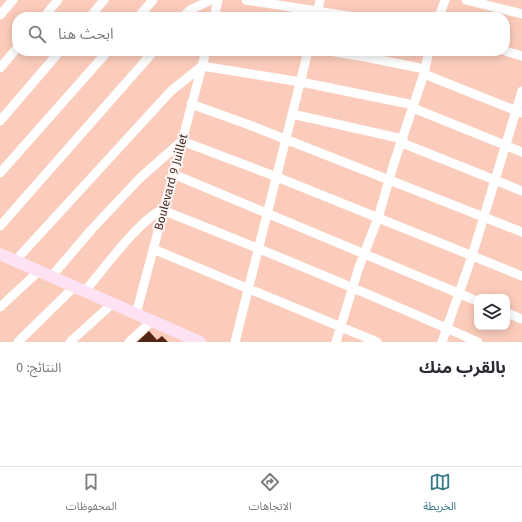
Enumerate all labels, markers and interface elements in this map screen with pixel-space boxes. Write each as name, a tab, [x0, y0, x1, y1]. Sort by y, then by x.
search box	[12, 12, 510, 56]
icon: search	[26, 23, 48, 45]
text: ابحث هنا	[58, 25, 114, 43]
street label: Boulevard 9 Juillet	[151, 132, 191, 232]
map controls	[474, 294, 510, 330]
button: layers	[474, 294, 510, 330]
text: بالقرب منك	[419, 357, 506, 378]
text: النتائج: 0	[16, 360, 61, 375]
tab: المحفوظات	[66, 471, 117, 518]
tab: الاتجاهات	[249, 471, 292, 518]
tab: الخريطة	[423, 471, 456, 518]

